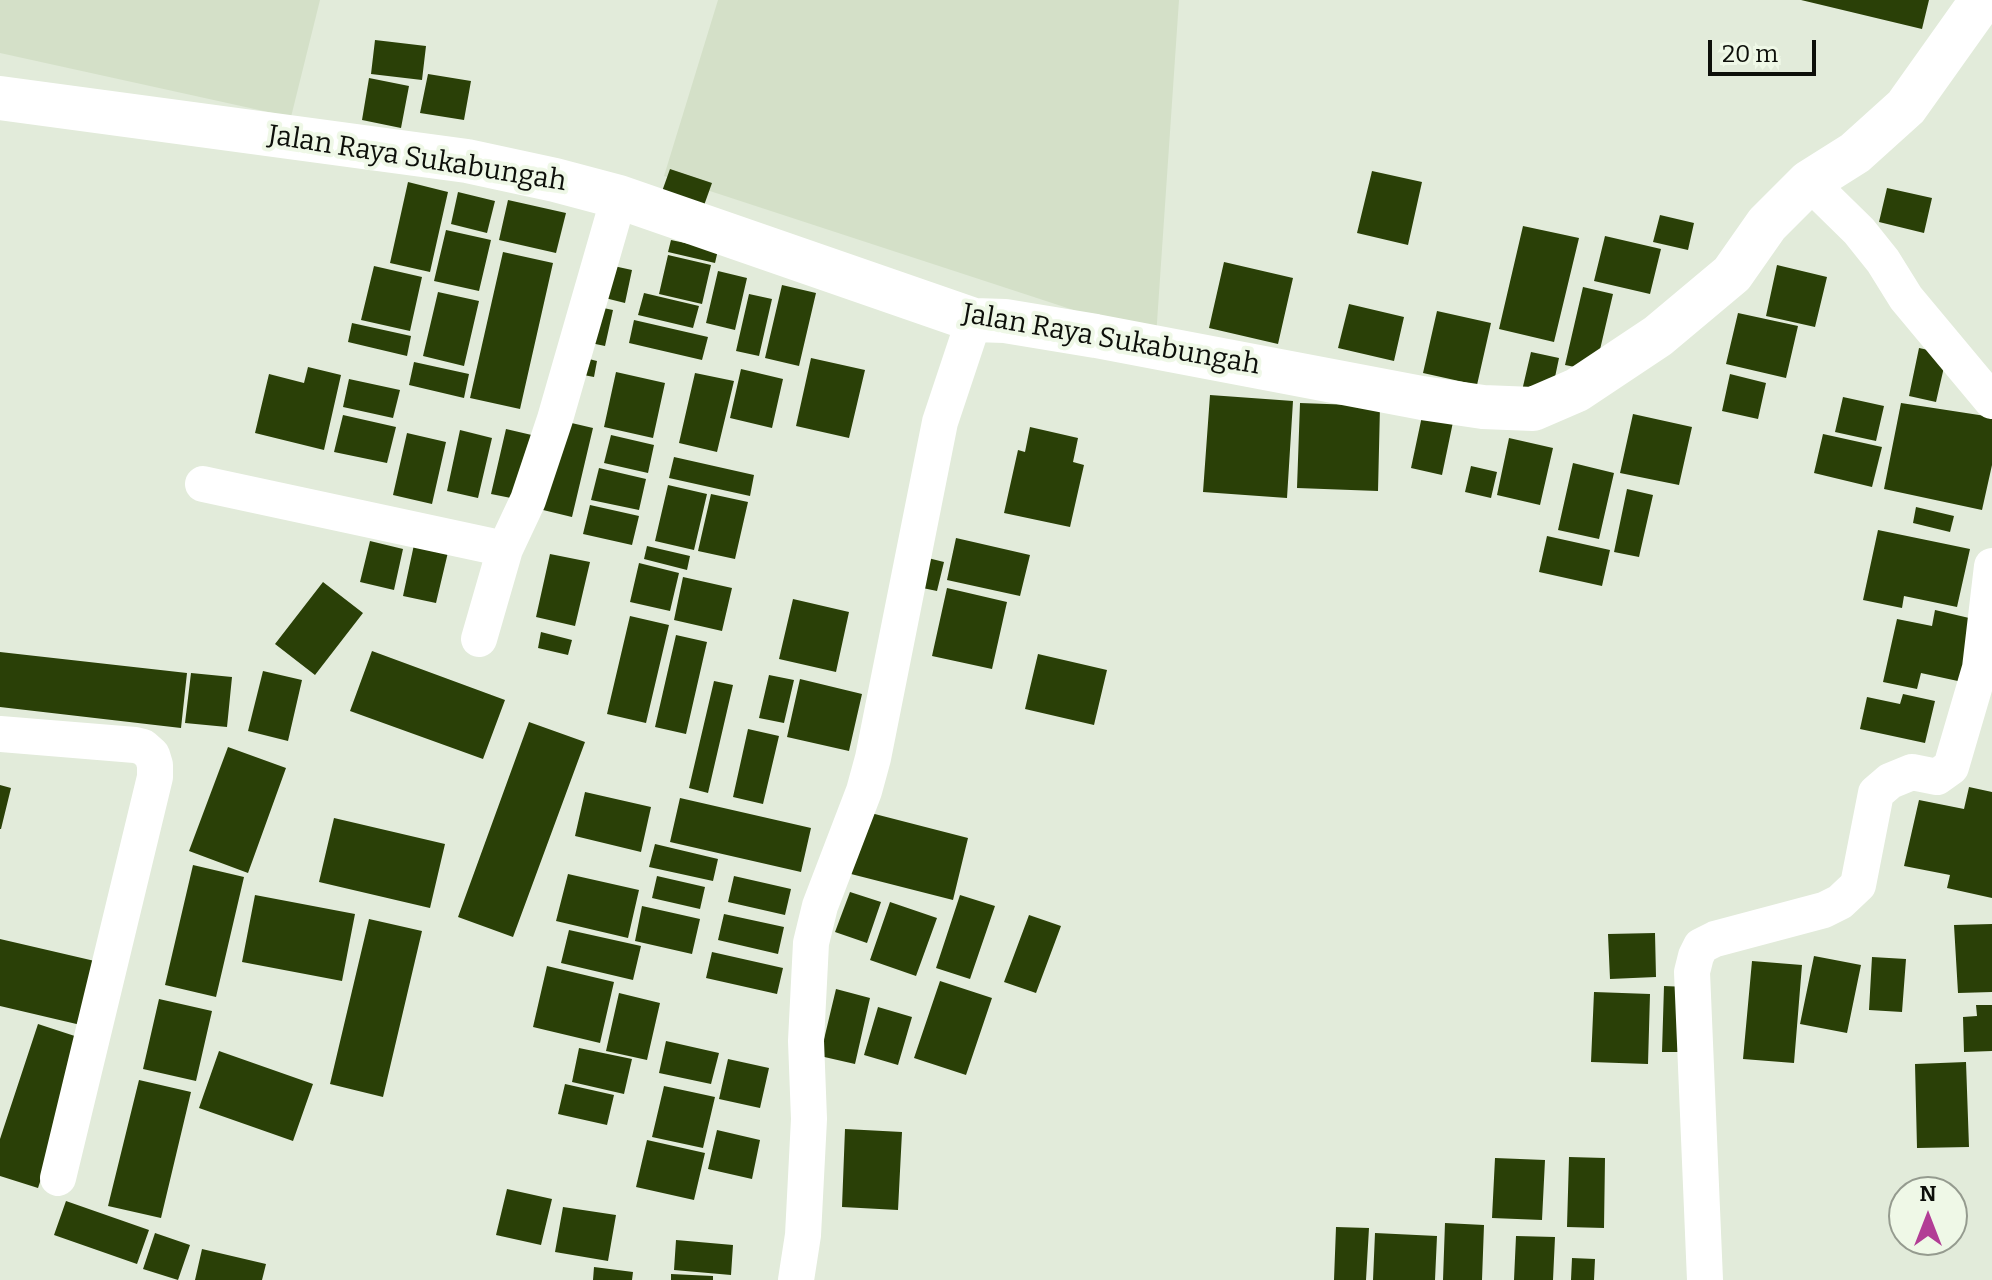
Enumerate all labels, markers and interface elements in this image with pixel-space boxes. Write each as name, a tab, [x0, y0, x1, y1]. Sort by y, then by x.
scale bar	[1712, 24, 1820, 74]
text: 20 m	[1722, 40, 1778, 68]
street label: Jalan Raya Sukabungah	[266, 119, 568, 199]
street label: Jalan Raya Sukabungah	[960, 297, 1262, 383]
north arrow	[1888, 1176, 1968, 1256]
text: N	[1920, 1180, 1936, 1207]

